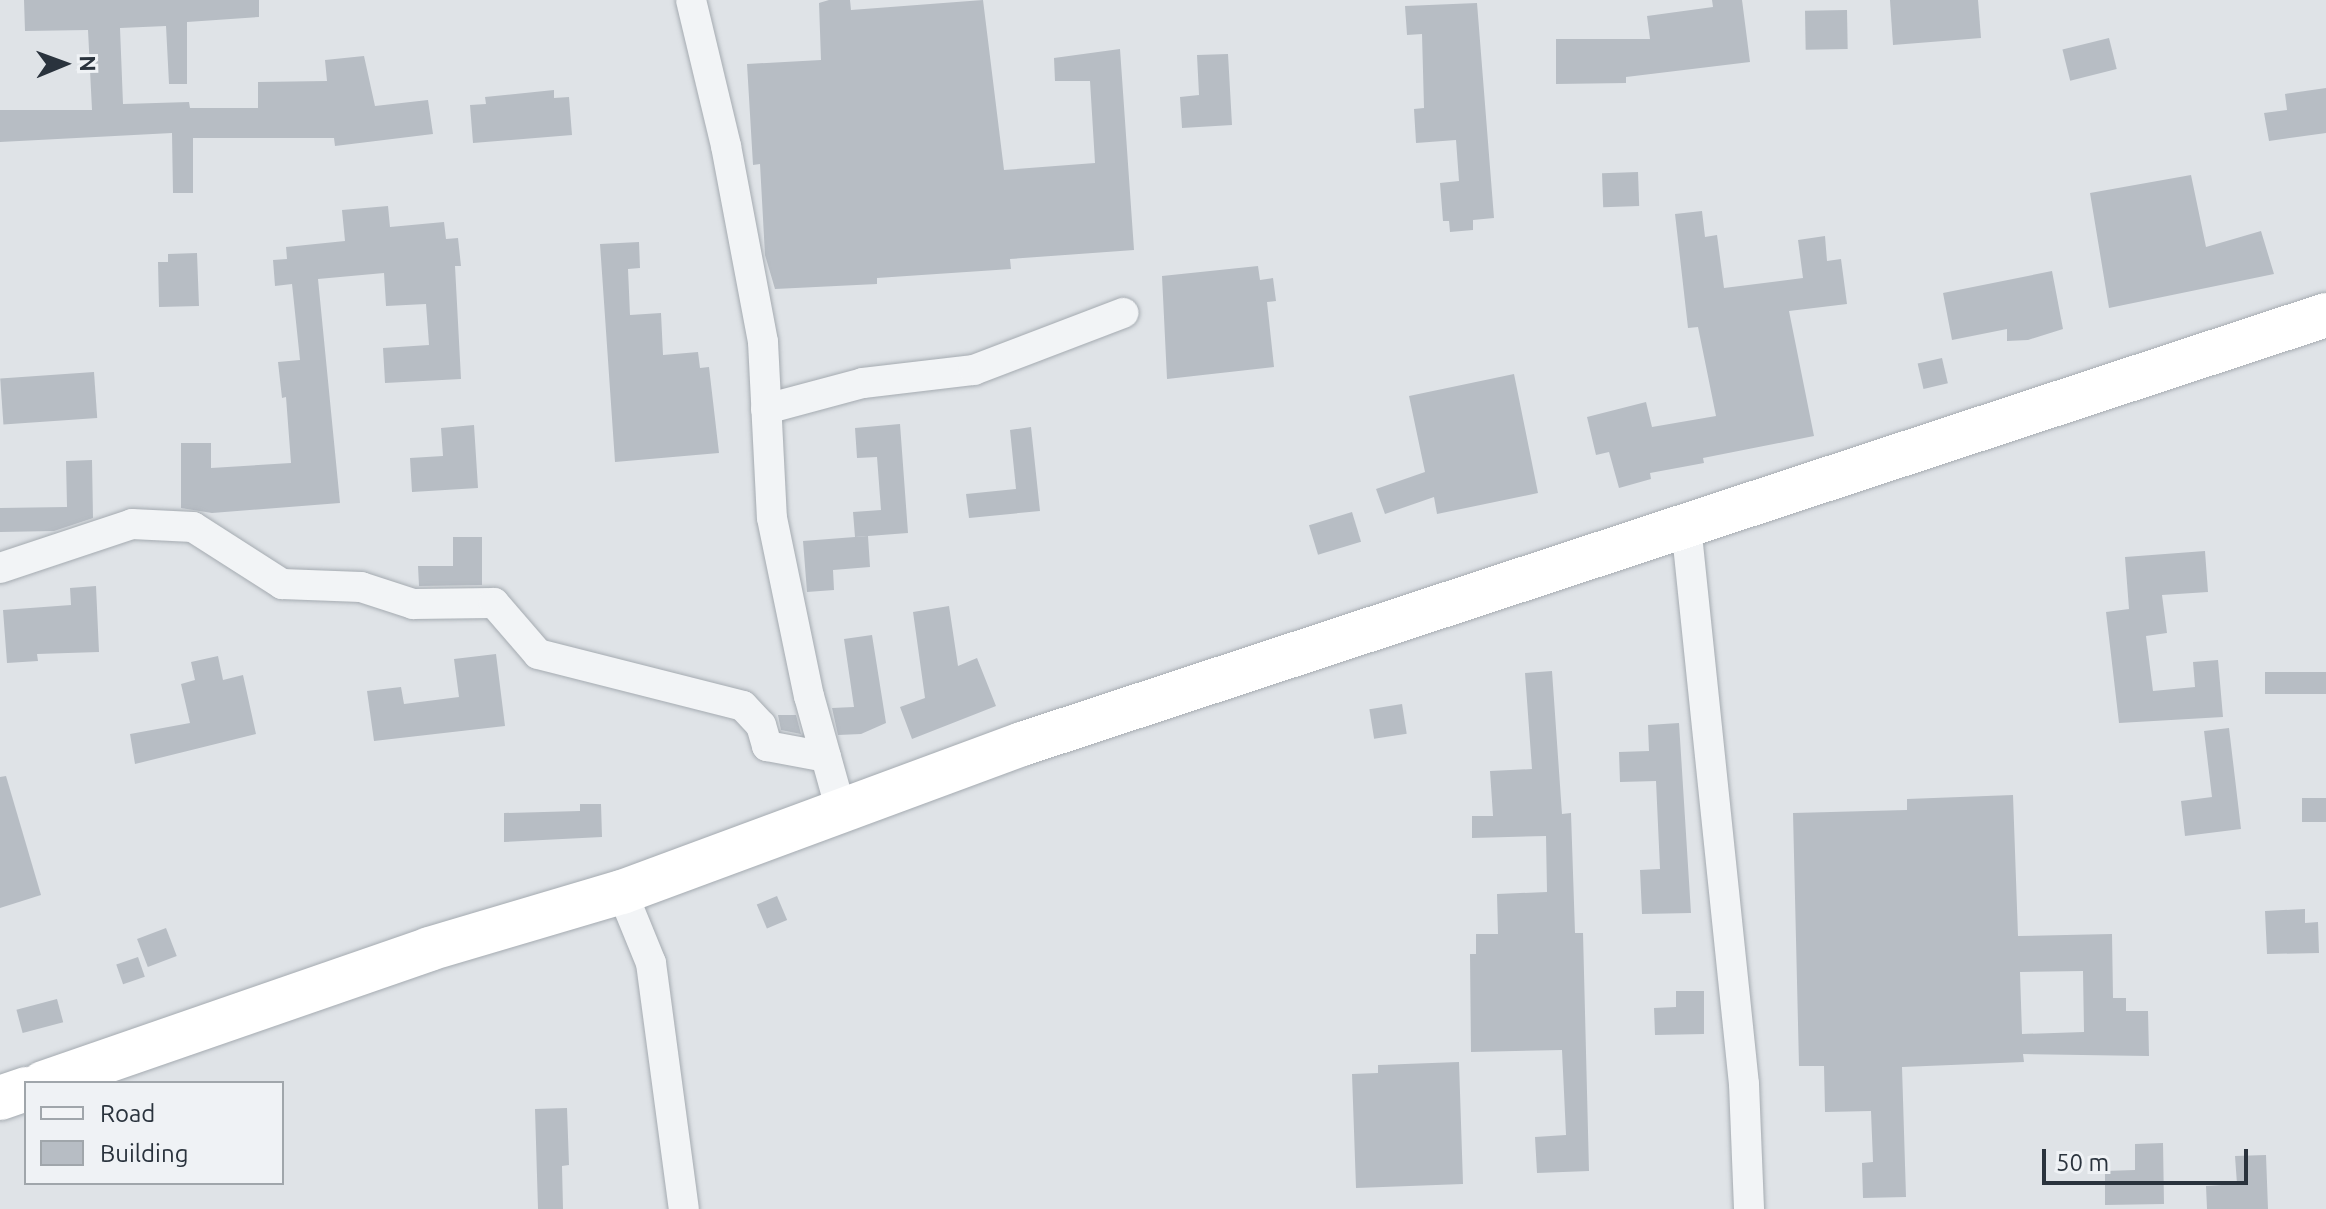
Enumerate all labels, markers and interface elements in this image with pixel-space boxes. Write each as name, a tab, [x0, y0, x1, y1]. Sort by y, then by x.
north arrow	[24, 24, 104, 104]
text: N	[76, 55, 101, 72]
legend	[24, 1081, 284, 1185]
text: Road	[100, 1100, 155, 1127]
scale bar	[2046, 1133, 2252, 1183]
text: Building	[100, 1140, 188, 1167]
text: 50 m	[2056, 1149, 2109, 1176]

